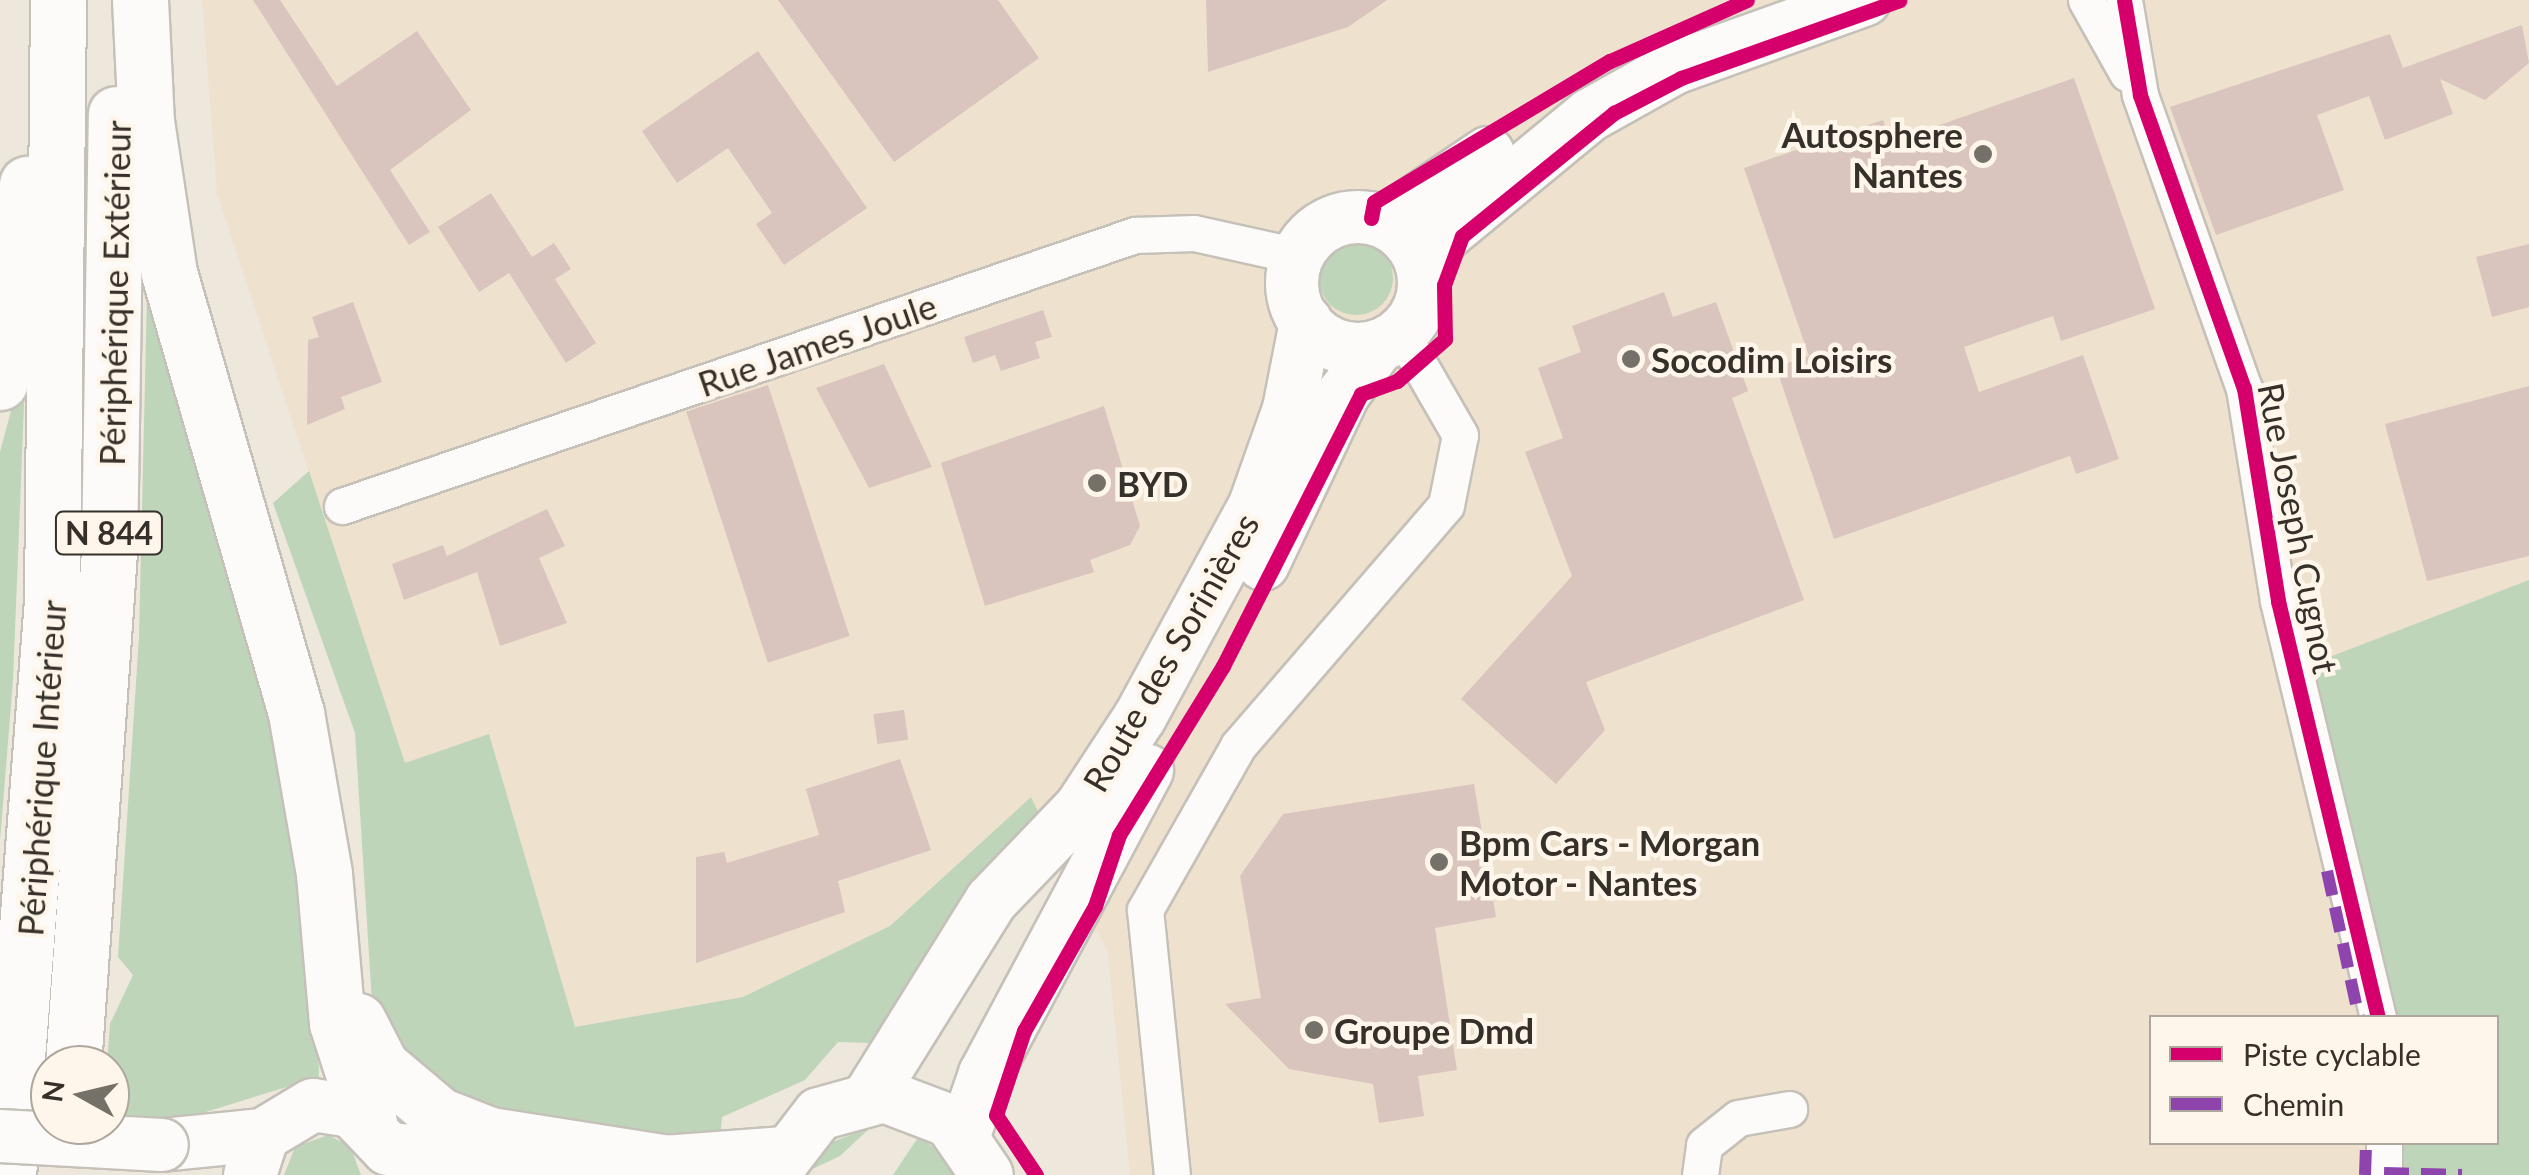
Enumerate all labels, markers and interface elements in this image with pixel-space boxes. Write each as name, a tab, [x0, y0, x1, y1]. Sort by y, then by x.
place label: Autosphere Nantes	[1781, 113, 1963, 195]
street label: Périphérique Extérieur	[90, 120, 138, 466]
marker: Autosphere Nantes	[1972, 143, 1994, 165]
street label: Rue James Joule	[691, 283, 943, 405]
place label: Socodim Loisirs	[1651, 338, 1892, 380]
marker: Socodim Loisirs	[1620, 348, 1642, 370]
street label: Rue Joseph Cugnot	[2250, 379, 2348, 677]
place label: BYD	[1117, 462, 1188, 504]
marker: BYD	[1086, 472, 1108, 494]
street label: Route des Sorinières	[1073, 505, 1267, 799]
road number: N 844	[54, 506, 164, 560]
street label: Périphérique Intérieur	[8, 599, 74, 937]
place label: Bpm Cars - Morgan Motor - Nantes	[1459, 821, 1760, 903]
marker: Bpm Cars - Morgan Motor - Nantes	[1428, 851, 1450, 873]
place label: Groupe Dmd	[1334, 1009, 1534, 1051]
legend	[2149, 1015, 2499, 1145]
marker: Groupe Dmd	[1303, 1019, 1325, 1041]
text: Piste cyclable	[2243, 1036, 2421, 1072]
north arrow	[30, 1045, 130, 1145]
text: N	[34, 1078, 71, 1104]
text: Chemin	[2243, 1086, 2344, 1122]

